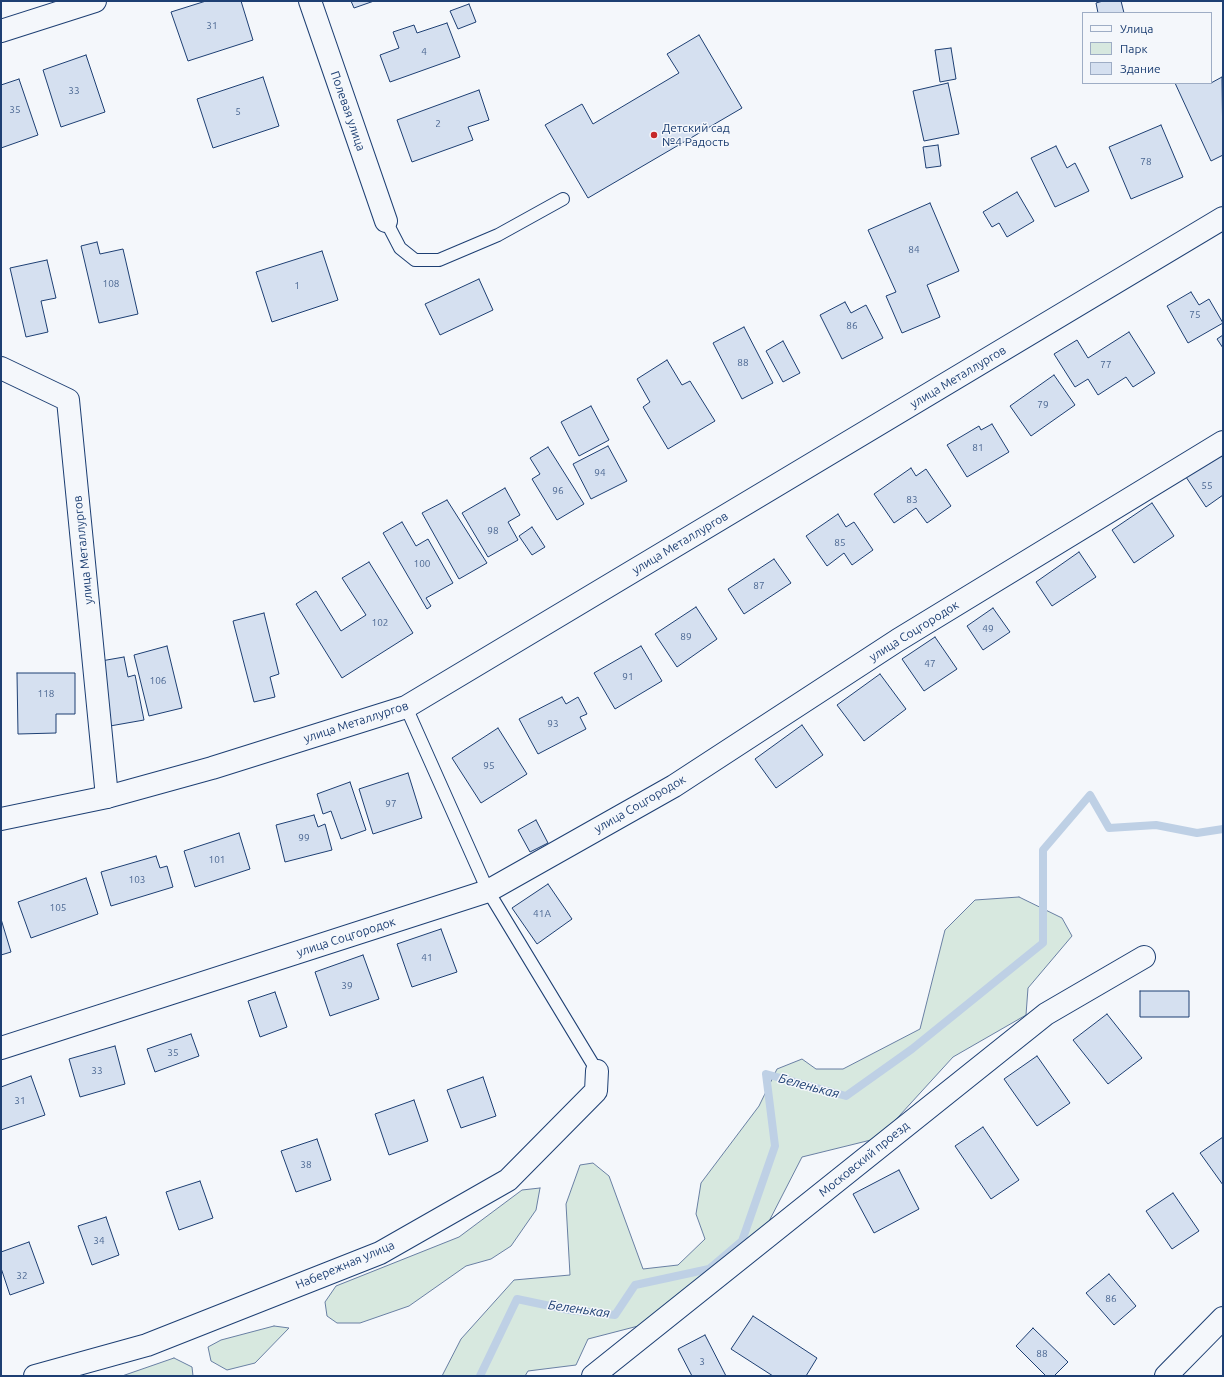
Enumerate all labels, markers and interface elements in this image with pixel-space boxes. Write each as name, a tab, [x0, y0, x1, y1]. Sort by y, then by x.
legend	[1082, 12, 1212, 84]
house number: 31	[206, 20, 218, 32]
text: Улица	[1120, 22, 1153, 35]
text: Парк	[1120, 42, 1148, 55]
house number: 4	[421, 46, 427, 58]
text: Здание	[1120, 62, 1161, 75]
street label: Полевая улица	[328, 69, 368, 153]
house number: 33	[68, 85, 80, 97]
house number: 35	[9, 104, 21, 116]
house number: 5	[235, 106, 241, 118]
house number: 2	[435, 118, 441, 130]
place label: Детский сад №4 Радость	[662, 121, 730, 149]
marker: Детский сад №4 Радость	[649, 130, 659, 140]
house number: 78	[1140, 156, 1152, 168]
house number: 84	[908, 244, 920, 256]
house number: 108	[103, 278, 119, 290]
house number: 1	[294, 280, 300, 292]
house number: 75	[1189, 309, 1201, 321]
house number: 86	[846, 320, 858, 332]
street label: улица Металлургов	[907, 343, 1009, 411]
house number: 88	[737, 357, 749, 369]
house number: 77	[1100, 359, 1112, 371]
house number: 79	[1037, 399, 1049, 411]
house number: 81	[972, 442, 984, 454]
house number: 94	[594, 467, 606, 479]
house number: 55	[1201, 480, 1213, 492]
house number: 96	[552, 485, 564, 497]
house number: 83	[906, 494, 918, 506]
street label: улица Металлургов	[70, 495, 96, 605]
street label: улица Металлургов	[629, 509, 731, 577]
house number: 98	[487, 525, 499, 537]
house number: 85	[834, 537, 846, 549]
house number: 100	[414, 558, 430, 570]
house number: 87	[753, 580, 765, 592]
street label: улица Соцгородок	[866, 598, 962, 664]
house number: 102	[372, 617, 388, 629]
house number: 49	[982, 623, 994, 635]
house number: 89	[680, 631, 692, 643]
house number: 47	[924, 658, 936, 670]
house number: 91	[622, 671, 634, 683]
house number: 106	[150, 675, 166, 687]
house number: 118	[38, 688, 54, 700]
street label: улица Металлургов	[302, 698, 410, 746]
house number: 93	[547, 718, 559, 730]
house number: 95	[483, 760, 495, 772]
street label: улица Соцгородок	[592, 772, 688, 836]
house number: 97	[385, 798, 397, 810]
house number: 99	[298, 832, 310, 844]
house number: 101	[209, 854, 225, 866]
house number: 103	[129, 874, 145, 886]
house number: 105	[50, 902, 66, 914]
house number: 41А	[533, 908, 551, 920]
street label: улица Соцгородок	[295, 914, 397, 960]
house number: 41	[421, 952, 433, 964]
house number: 39	[341, 980, 353, 992]
house number: 35	[167, 1047, 179, 1059]
house number: 33	[91, 1065, 103, 1077]
water label: Беленькая	[777, 1070, 841, 1102]
house number: 31	[14, 1095, 26, 1107]
street label: Московский проезд	[816, 1118, 912, 1200]
house number: 38	[300, 1159, 312, 1171]
house number: 34	[93, 1235, 105, 1247]
street label: Набережная улица	[293, 1238, 397, 1292]
house number: 32	[16, 1270, 28, 1282]
house number: 86	[1105, 1293, 1117, 1305]
water label: Беленькая	[547, 1297, 611, 1321]
house number: 88	[1036, 1348, 1048, 1360]
house number: 3	[699, 1356, 705, 1368]

